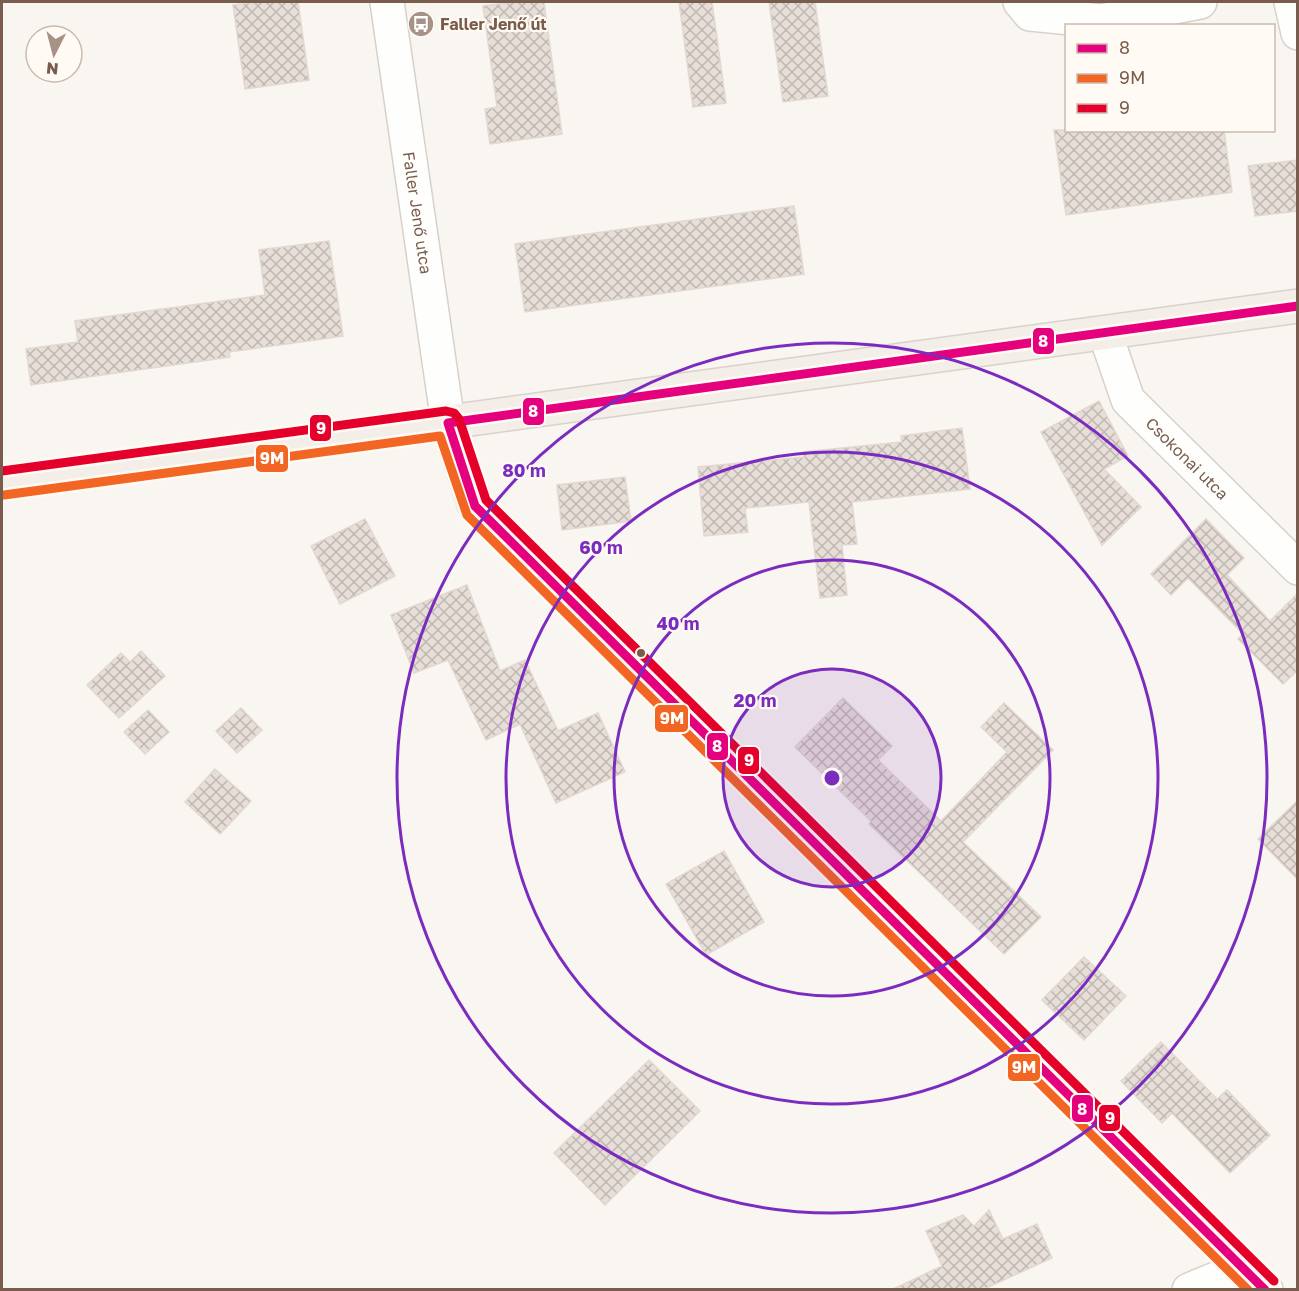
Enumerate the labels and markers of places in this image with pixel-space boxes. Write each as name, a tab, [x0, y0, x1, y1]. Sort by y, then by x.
bus stop icon: Faller Jenő út	[406, 9, 436, 39]
place label: Faller Jenő út	[440, 14, 547, 34]
unlabelled marker	[635, 647, 647, 659]
centre of rings	[822, 768, 842, 788]

